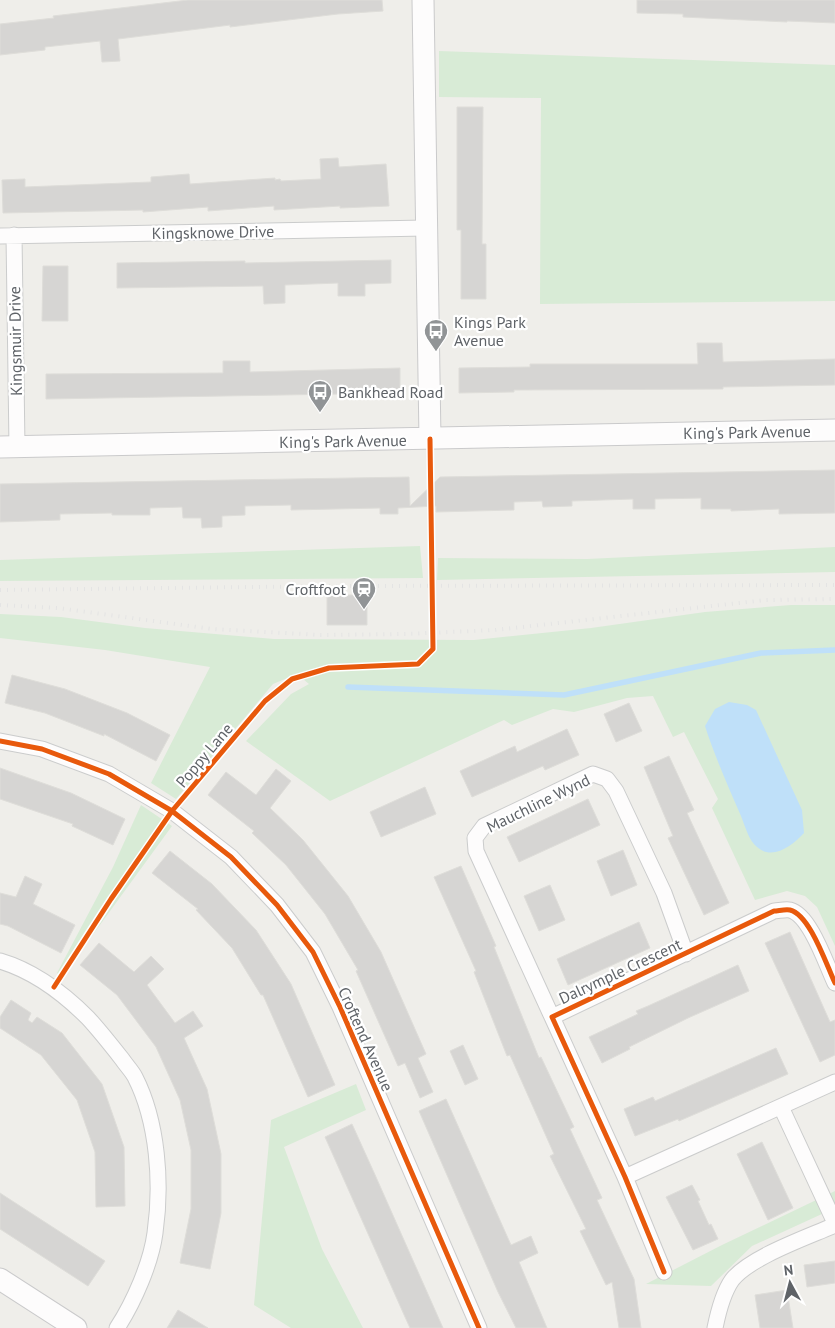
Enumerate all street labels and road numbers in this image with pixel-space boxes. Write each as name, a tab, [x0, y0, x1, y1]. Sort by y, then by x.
street label: Kingsknowe Drive	[151, 221, 275, 243]
street label: Kingsmuir Drive	[4, 286, 26, 396]
street label: King's Park Avenue	[683, 421, 811, 443]
street label: King's Park Avenue	[279, 430, 407, 452]
street label: Poppy Lane	[171, 719, 237, 791]
street label: Mauchline Wynd	[483, 769, 593, 837]
street label: Dalrymple Crescent	[555, 934, 685, 1008]
street label: Croftend Avenue	[334, 984, 398, 1094]

